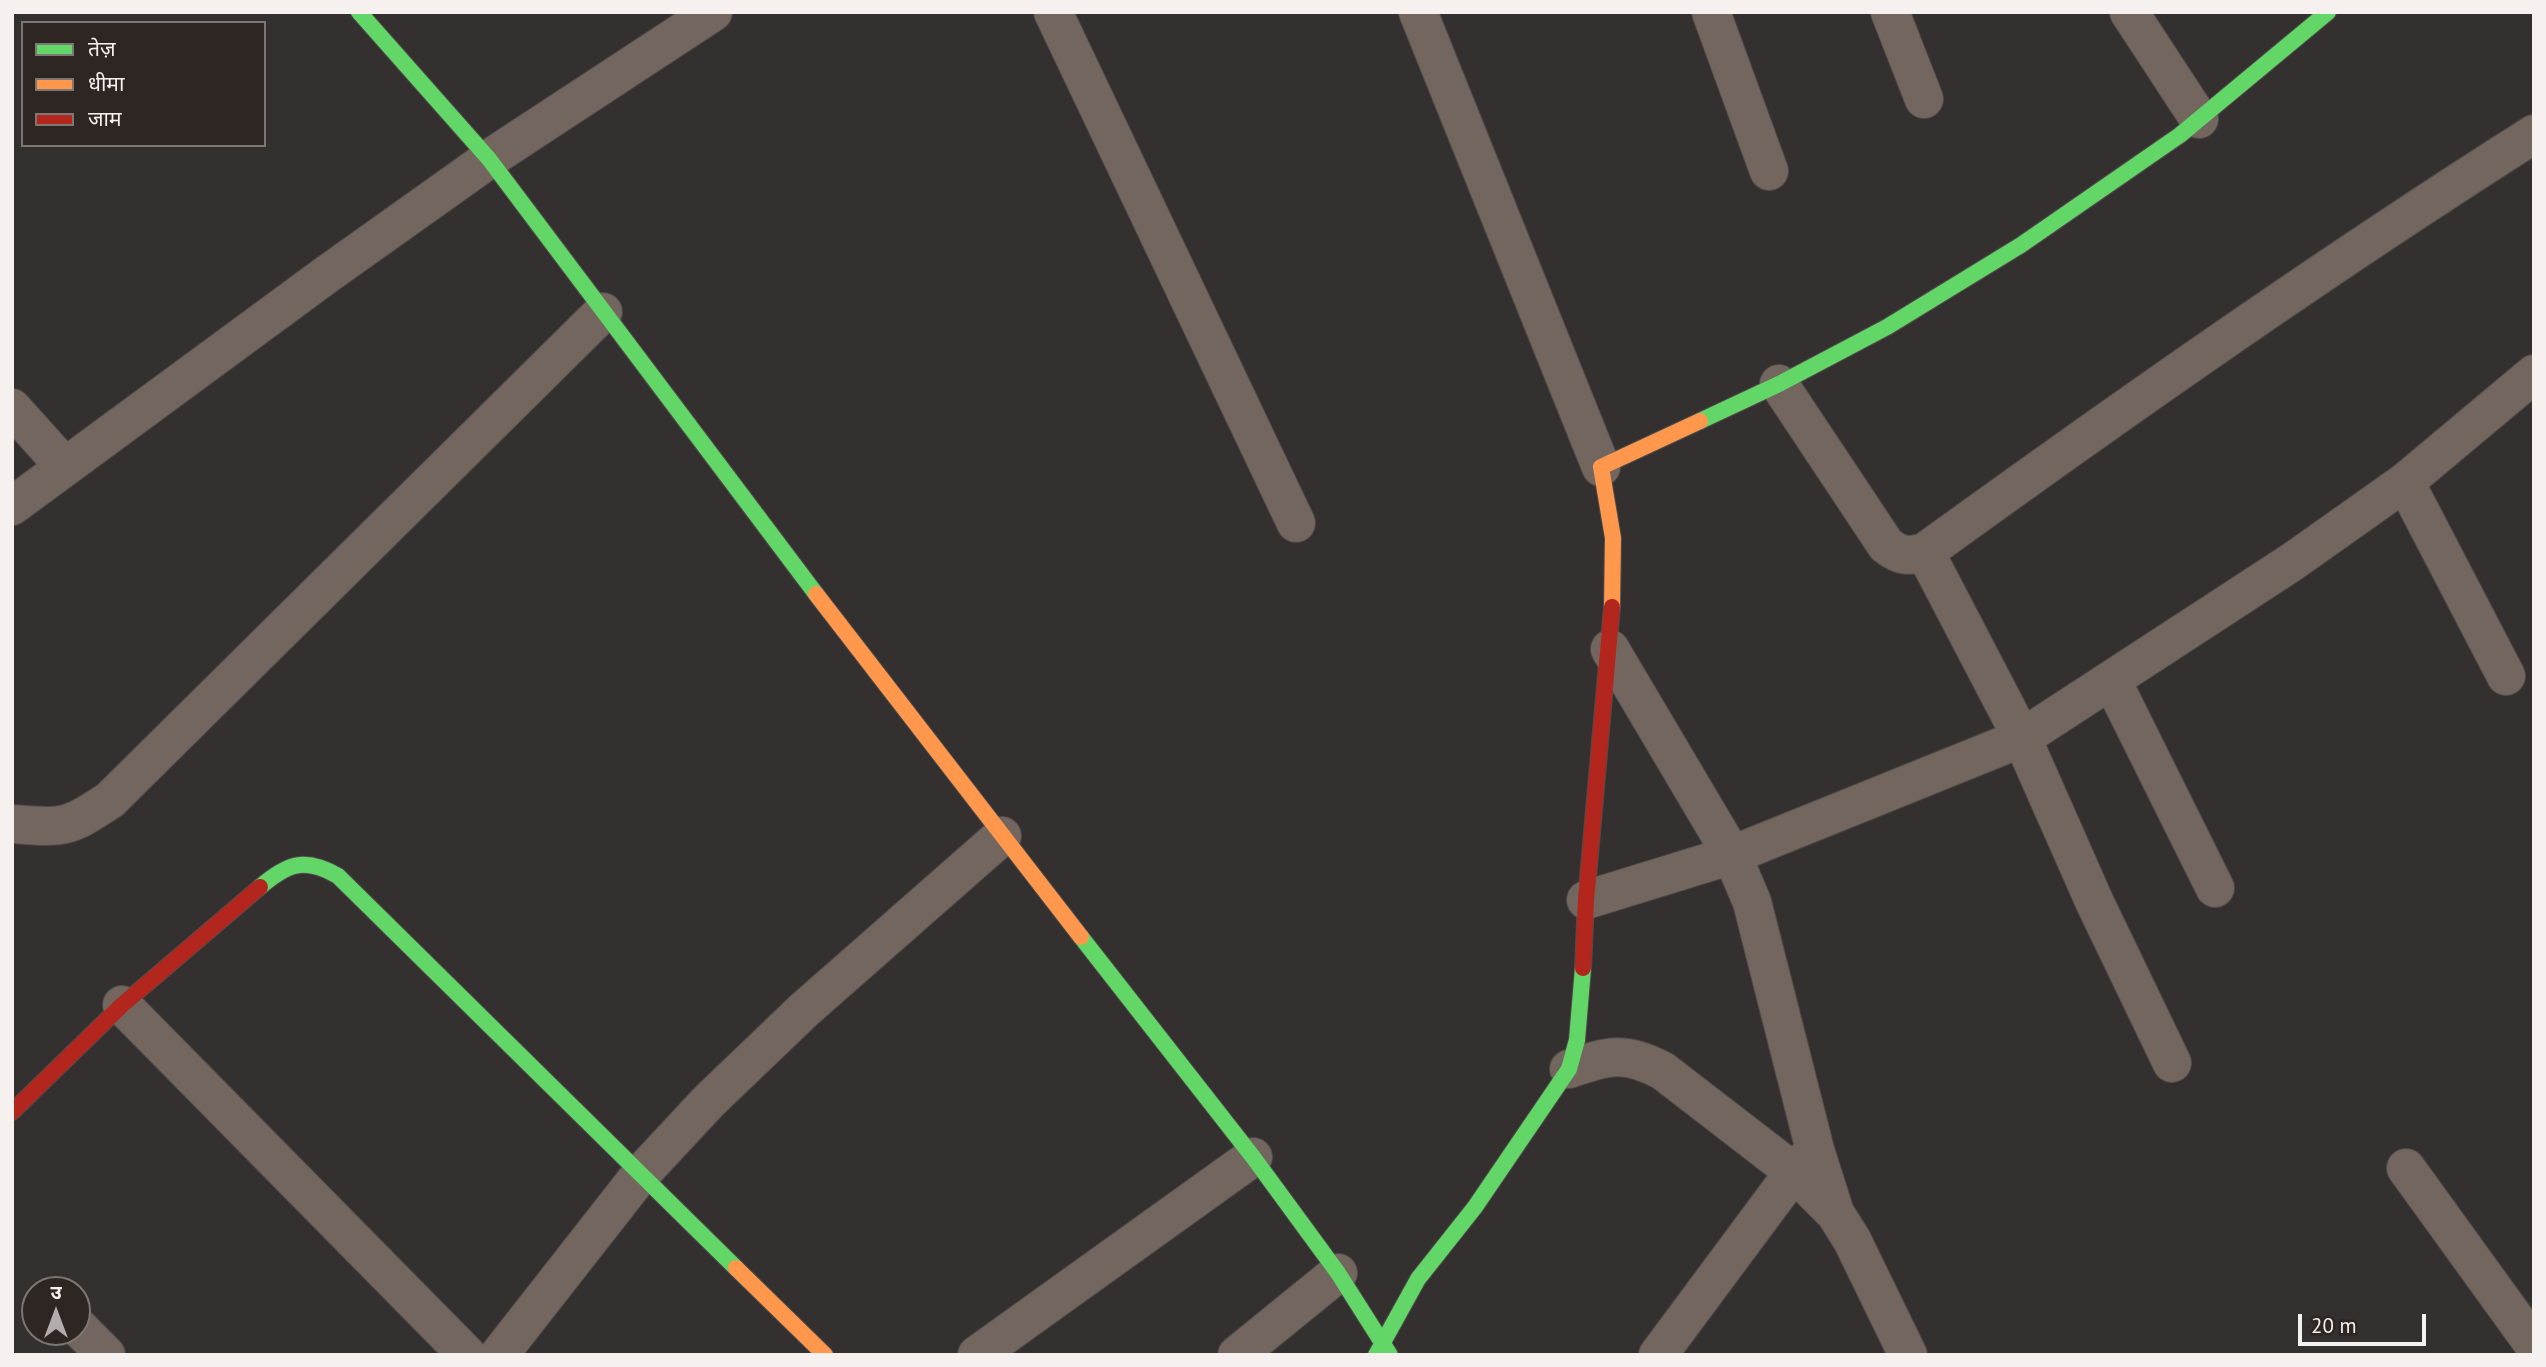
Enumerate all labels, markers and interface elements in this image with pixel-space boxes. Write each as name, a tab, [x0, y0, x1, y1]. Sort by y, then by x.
legend	[21, 21, 266, 147]
text: तेज़	[88, 35, 116, 62]
text: धीमा	[88, 70, 124, 97]
text: जाम	[88, 105, 122, 132]
north arrow	[21, 1276, 91, 1346]
text: उ	[50, 1280, 62, 1304]
scale bar	[2301, 1300, 2429, 1344]
text: 20 m	[2311, 1312, 2357, 1339]

